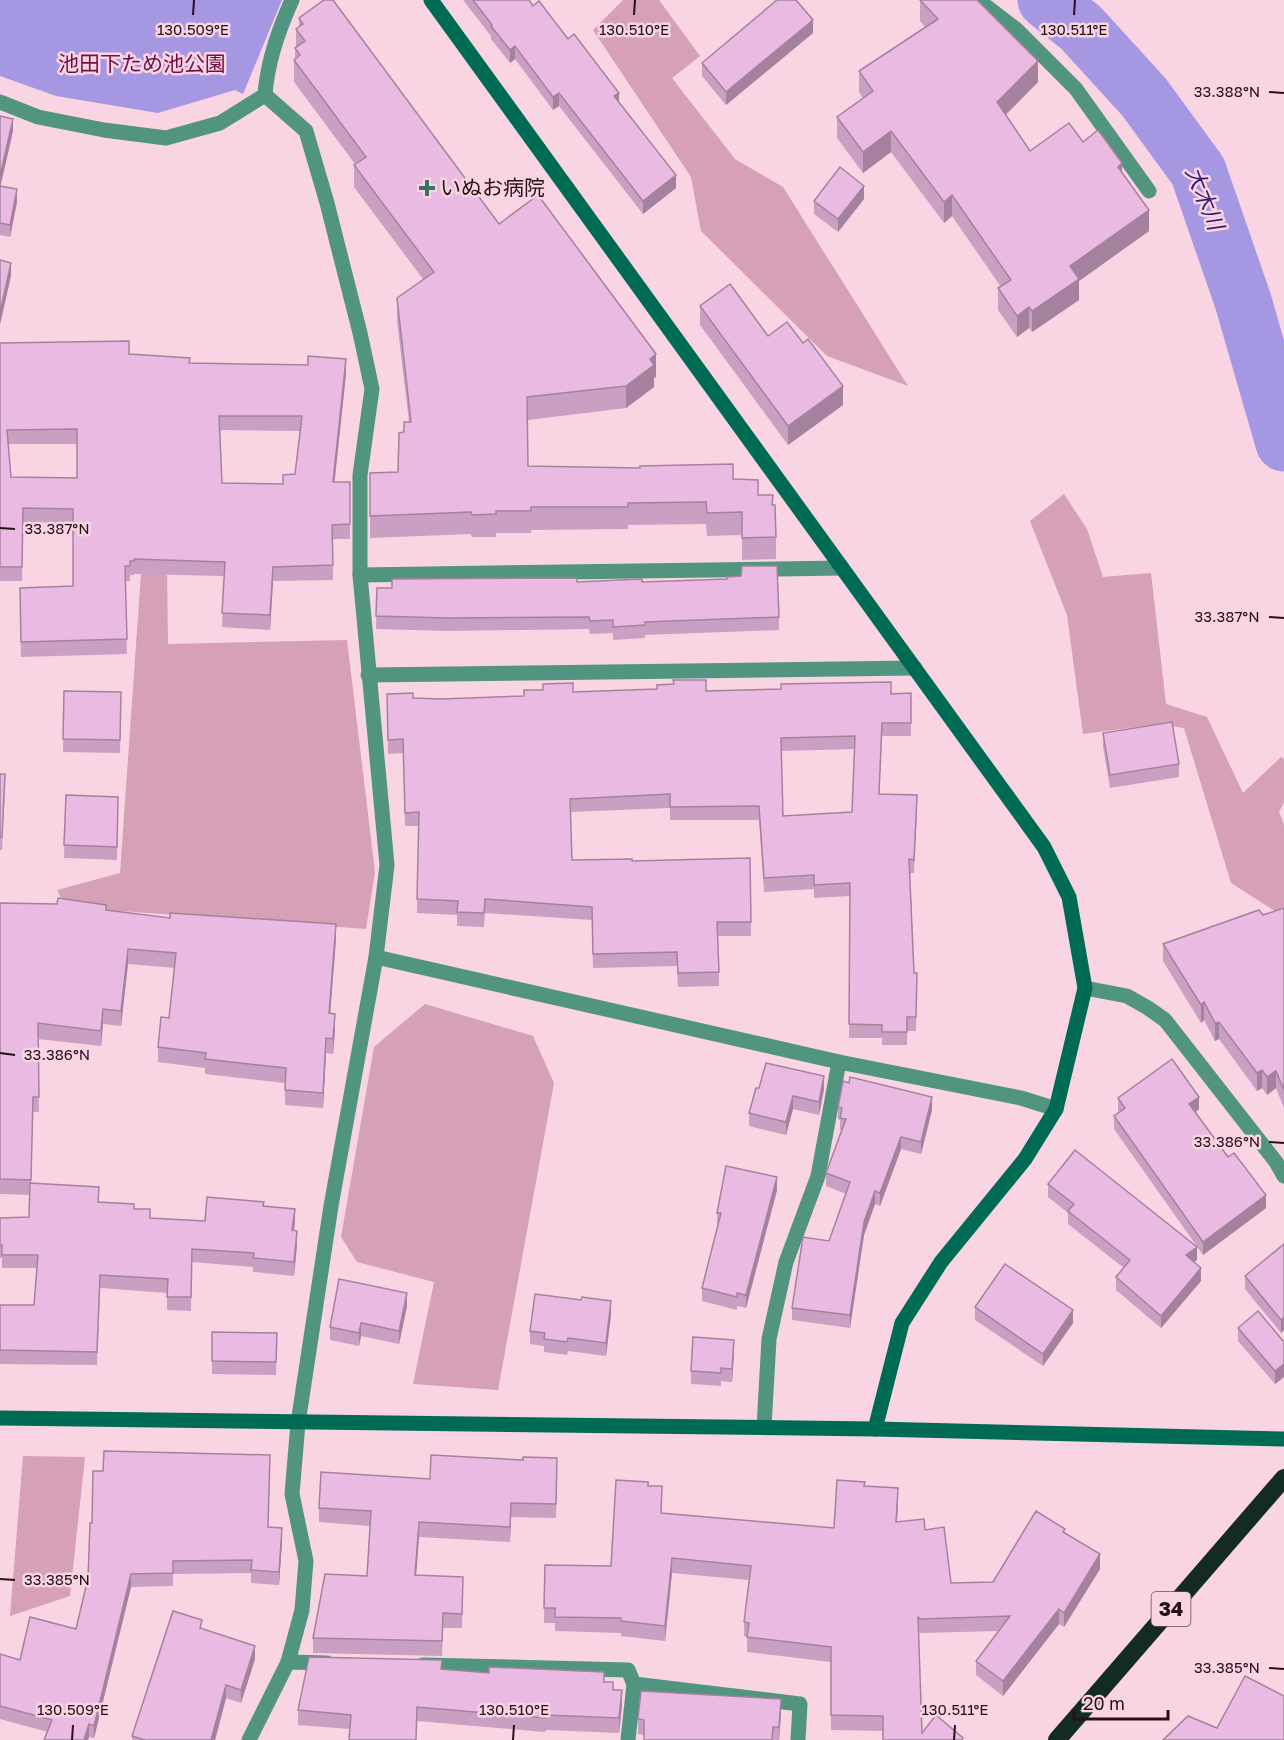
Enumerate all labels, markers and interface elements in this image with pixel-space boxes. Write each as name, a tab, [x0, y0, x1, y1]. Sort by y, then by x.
text: 130.509°E	[157, 20, 229, 38]
text: 130.510°E	[599, 20, 669, 38]
text: 130.511°E	[1041, 20, 1107, 38]
park label: 池田下ため池公園	[58, 50, 226, 76]
text: 33.388°N	[1194, 82, 1260, 100]
water label: 大木川	[1181, 162, 1231, 235]
place label: いぬお病院	[440, 174, 545, 200]
marker: いぬお病院	[418, 179, 436, 197]
text: 33.387°N	[24, 519, 90, 537]
text: 33.387°N	[1194, 607, 1260, 625]
text: 33.386°N	[24, 1045, 90, 1063]
text: 33.386°N	[1194, 1132, 1260, 1150]
text: 33.385°N	[24, 1570, 90, 1588]
road number: 34	[1152, 1592, 1190, 1626]
text: 33.385°N	[1194, 1658, 1260, 1676]
scale bar	[1074, 1683, 1168, 1721]
text: 20 m	[1083, 1692, 1125, 1714]
text: 130.509°E	[37, 1700, 109, 1718]
text: 130.510°E	[479, 1700, 549, 1718]
text: 130.511°E	[922, 1700, 988, 1718]

